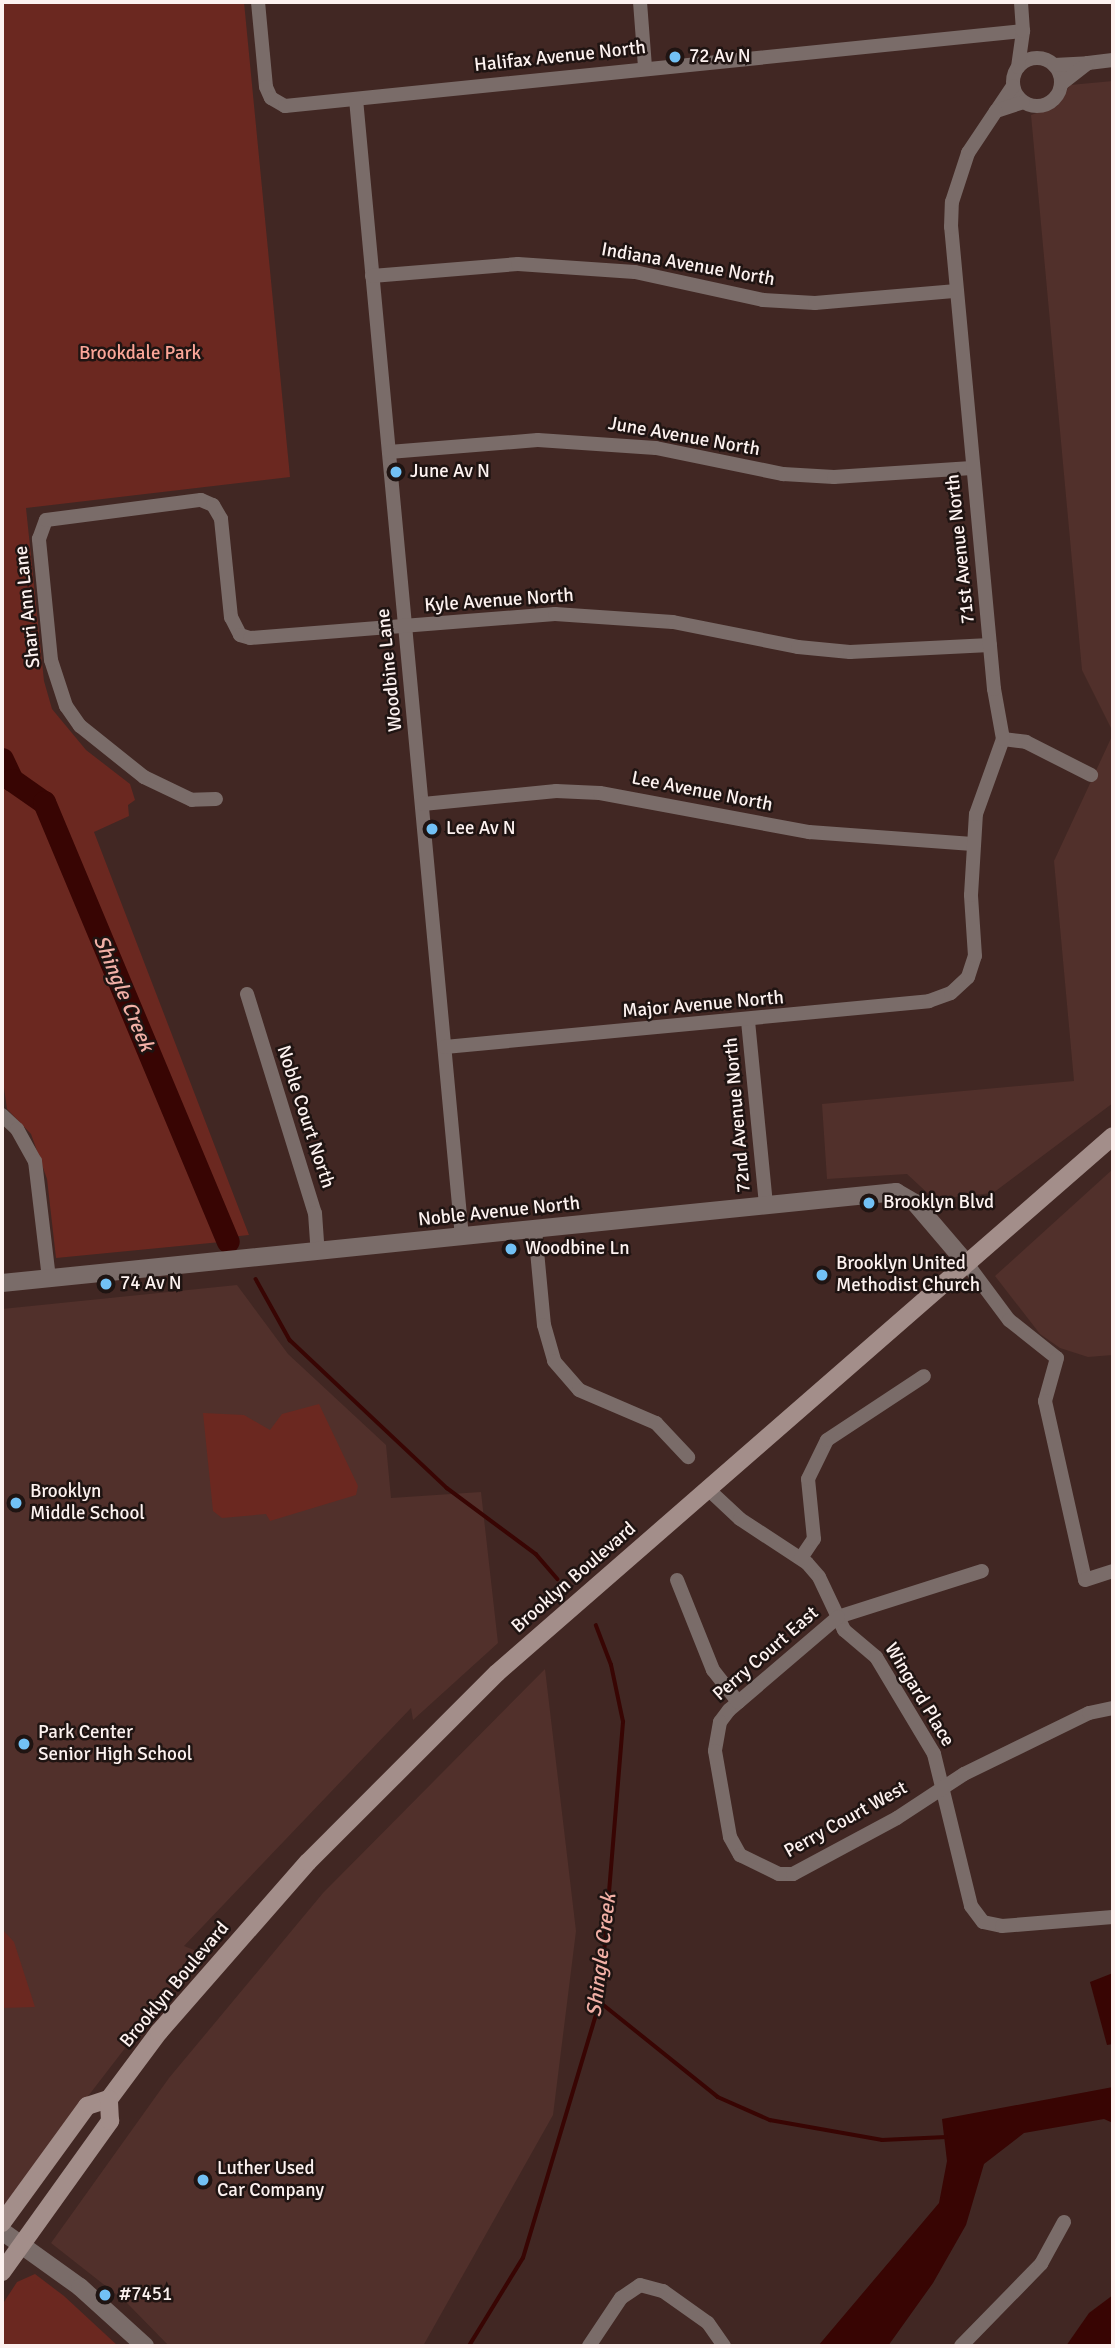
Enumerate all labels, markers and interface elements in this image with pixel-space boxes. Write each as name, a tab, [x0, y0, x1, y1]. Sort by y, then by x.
street label: Halifax Avenue North	[473, 37, 647, 77]
place label: 72 Av N	[689, 46, 751, 68]
marker: 72 Av N	[667, 49, 683, 65]
street label: Indiana Avenue North	[600, 239, 776, 291]
park label: Brookdale Park	[79, 343, 201, 365]
street label: June Avenue North	[606, 412, 762, 462]
place label: June Av N	[410, 461, 490, 483]
marker: June Av N	[388, 464, 404, 480]
street label: 71st Avenue North	[942, 473, 980, 625]
street label: Shari Ann Lane	[10, 545, 46, 669]
street label: Kyle Avenue North	[424, 584, 574, 618]
street label: Woodbine Lane	[372, 607, 408, 733]
street label: Lee Avenue North	[629, 767, 775, 817]
place label: Lee Av N	[446, 818, 516, 840]
marker: Lee Av N	[424, 821, 440, 837]
water label: Shingle Creek	[88, 931, 160, 1055]
street label: Major Avenue North	[621, 987, 785, 1023]
street label: 72nd Avenue North	[720, 1036, 756, 1194]
street label: Noble Court North	[271, 1043, 339, 1191]
street label: Noble Avenue North	[417, 1192, 581, 1232]
place label: Brooklyn Blvd	[883, 1192, 994, 1214]
marker: Brooklyn Blvd	[861, 1195, 877, 1211]
place label: Woodbine Ln	[525, 1238, 630, 1260]
marker: Woodbine Ln	[503, 1241, 519, 1257]
place label: Brooklyn United Methodist Church	[836, 1253, 980, 1297]
marker: Brooklyn United Methodist Church	[814, 1267, 830, 1283]
place label: 74 Av N	[120, 1273, 182, 1295]
marker: 74 Av N	[98, 1276, 114, 1292]
place label: Brooklyn Middle School	[30, 1481, 145, 1525]
marker: Brooklyn Middle School	[8, 1495, 24, 1511]
street label: Brooklyn Boulevard	[507, 1518, 641, 1638]
street label: Perry Court East	[709, 1602, 823, 1706]
street label: Wingard Place	[879, 1639, 959, 1751]
place label: Park Center Senior High School	[38, 1722, 192, 1766]
marker: Park Center Senior High School	[16, 1736, 32, 1752]
street label: Perry Court West	[781, 1777, 911, 1863]
water label: Shingle Creek	[581, 1892, 621, 2018]
street label: Brooklyn Boulevard	[116, 1917, 234, 2053]
place label: Luther Used Car Company	[217, 2158, 324, 2202]
marker: Luther Used Car Company	[195, 2172, 211, 2188]
place label: #7451	[119, 2284, 172, 2306]
marker: #7451	[97, 2287, 113, 2303]

